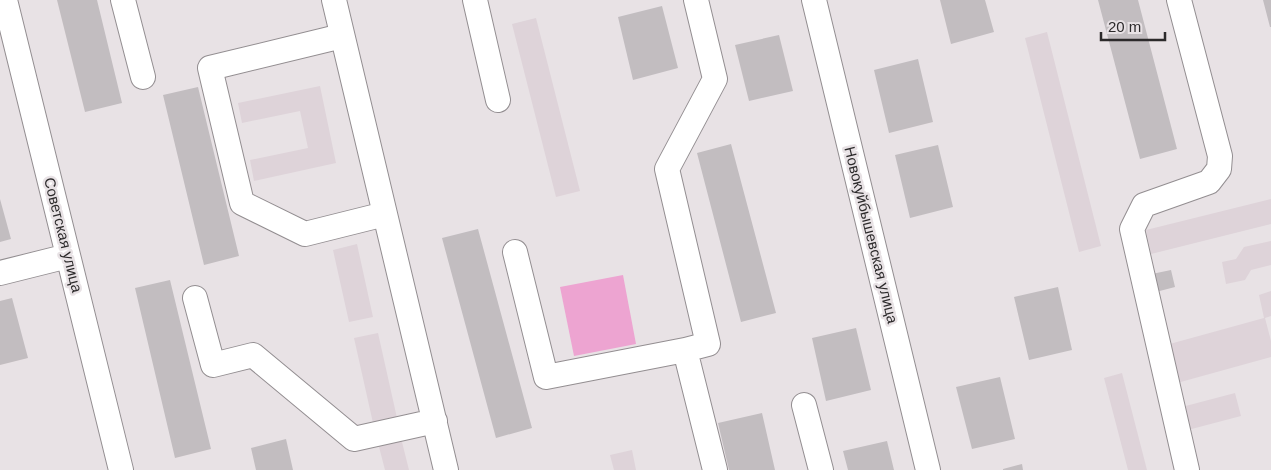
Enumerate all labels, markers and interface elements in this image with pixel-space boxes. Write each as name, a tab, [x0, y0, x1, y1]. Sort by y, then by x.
scale bar	[1101, 10, 1165, 42]
text: 20 m	[1108, 18, 1141, 35]
street label: Новокуйбышевская улица	[841, 145, 902, 326]
street label: Советская улица	[41, 176, 86, 295]

